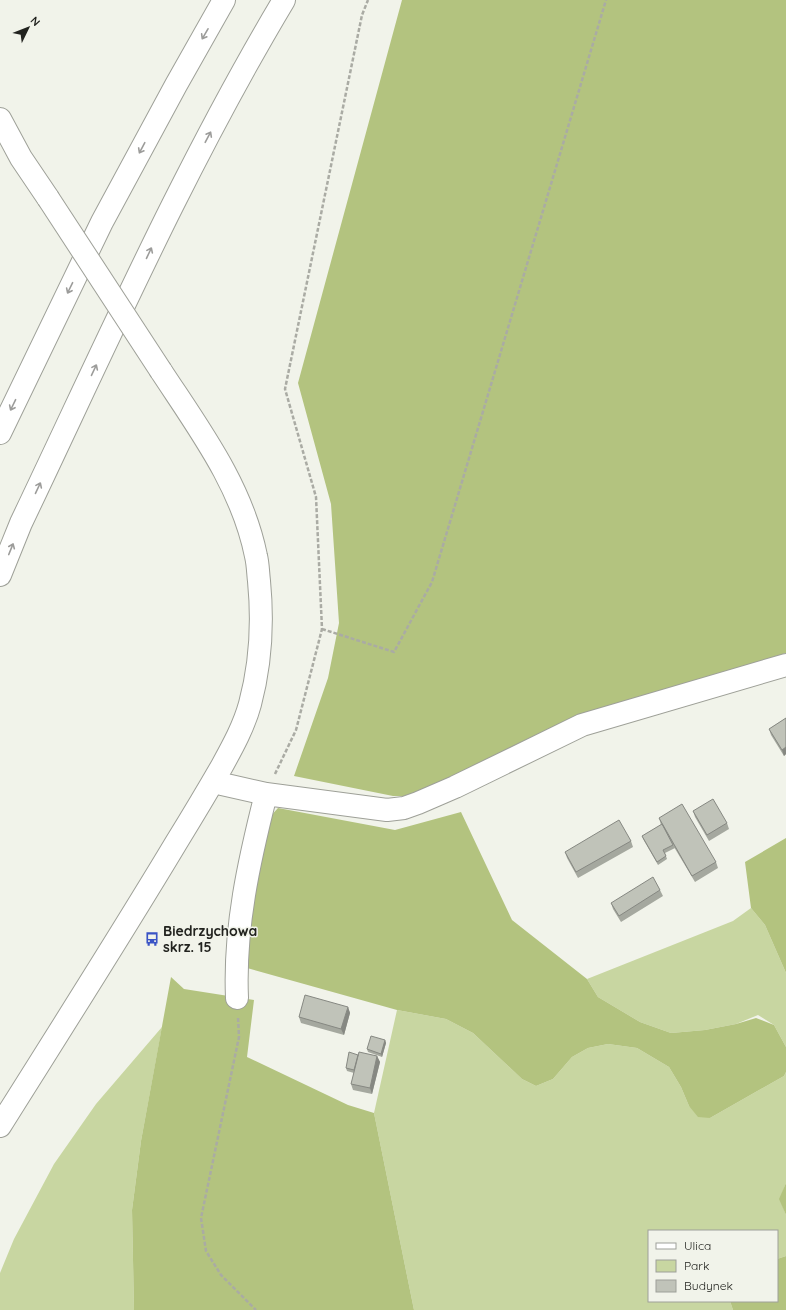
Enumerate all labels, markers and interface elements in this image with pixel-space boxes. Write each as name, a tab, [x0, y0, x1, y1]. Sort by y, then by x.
north arrow	[8, 8, 48, 48]
text: N	[27, 13, 43, 29]
one-way arrow	[200, 28, 208, 40]
one-way arrow	[205, 131, 213, 143]
one-way arrow	[138, 142, 145, 154]
one-way arrow	[146, 247, 153, 259]
one-way arrow	[66, 282, 73, 294]
one-way arrow	[91, 365, 98, 377]
one-way arrow	[9, 399, 16, 411]
one-way arrow	[35, 482, 42, 494]
one-way arrow	[7, 543, 15, 555]
place label: Biedrzychowa skrz. 15	[163, 922, 257, 956]
bus stop icon: Biedrzychowa skrz. 15	[144, 931, 160, 947]
legend	[648, 1230, 778, 1302]
text: Ulica	[684, 1238, 711, 1253]
text: Park	[684, 1258, 709, 1273]
text: Budynek	[684, 1278, 733, 1293]

